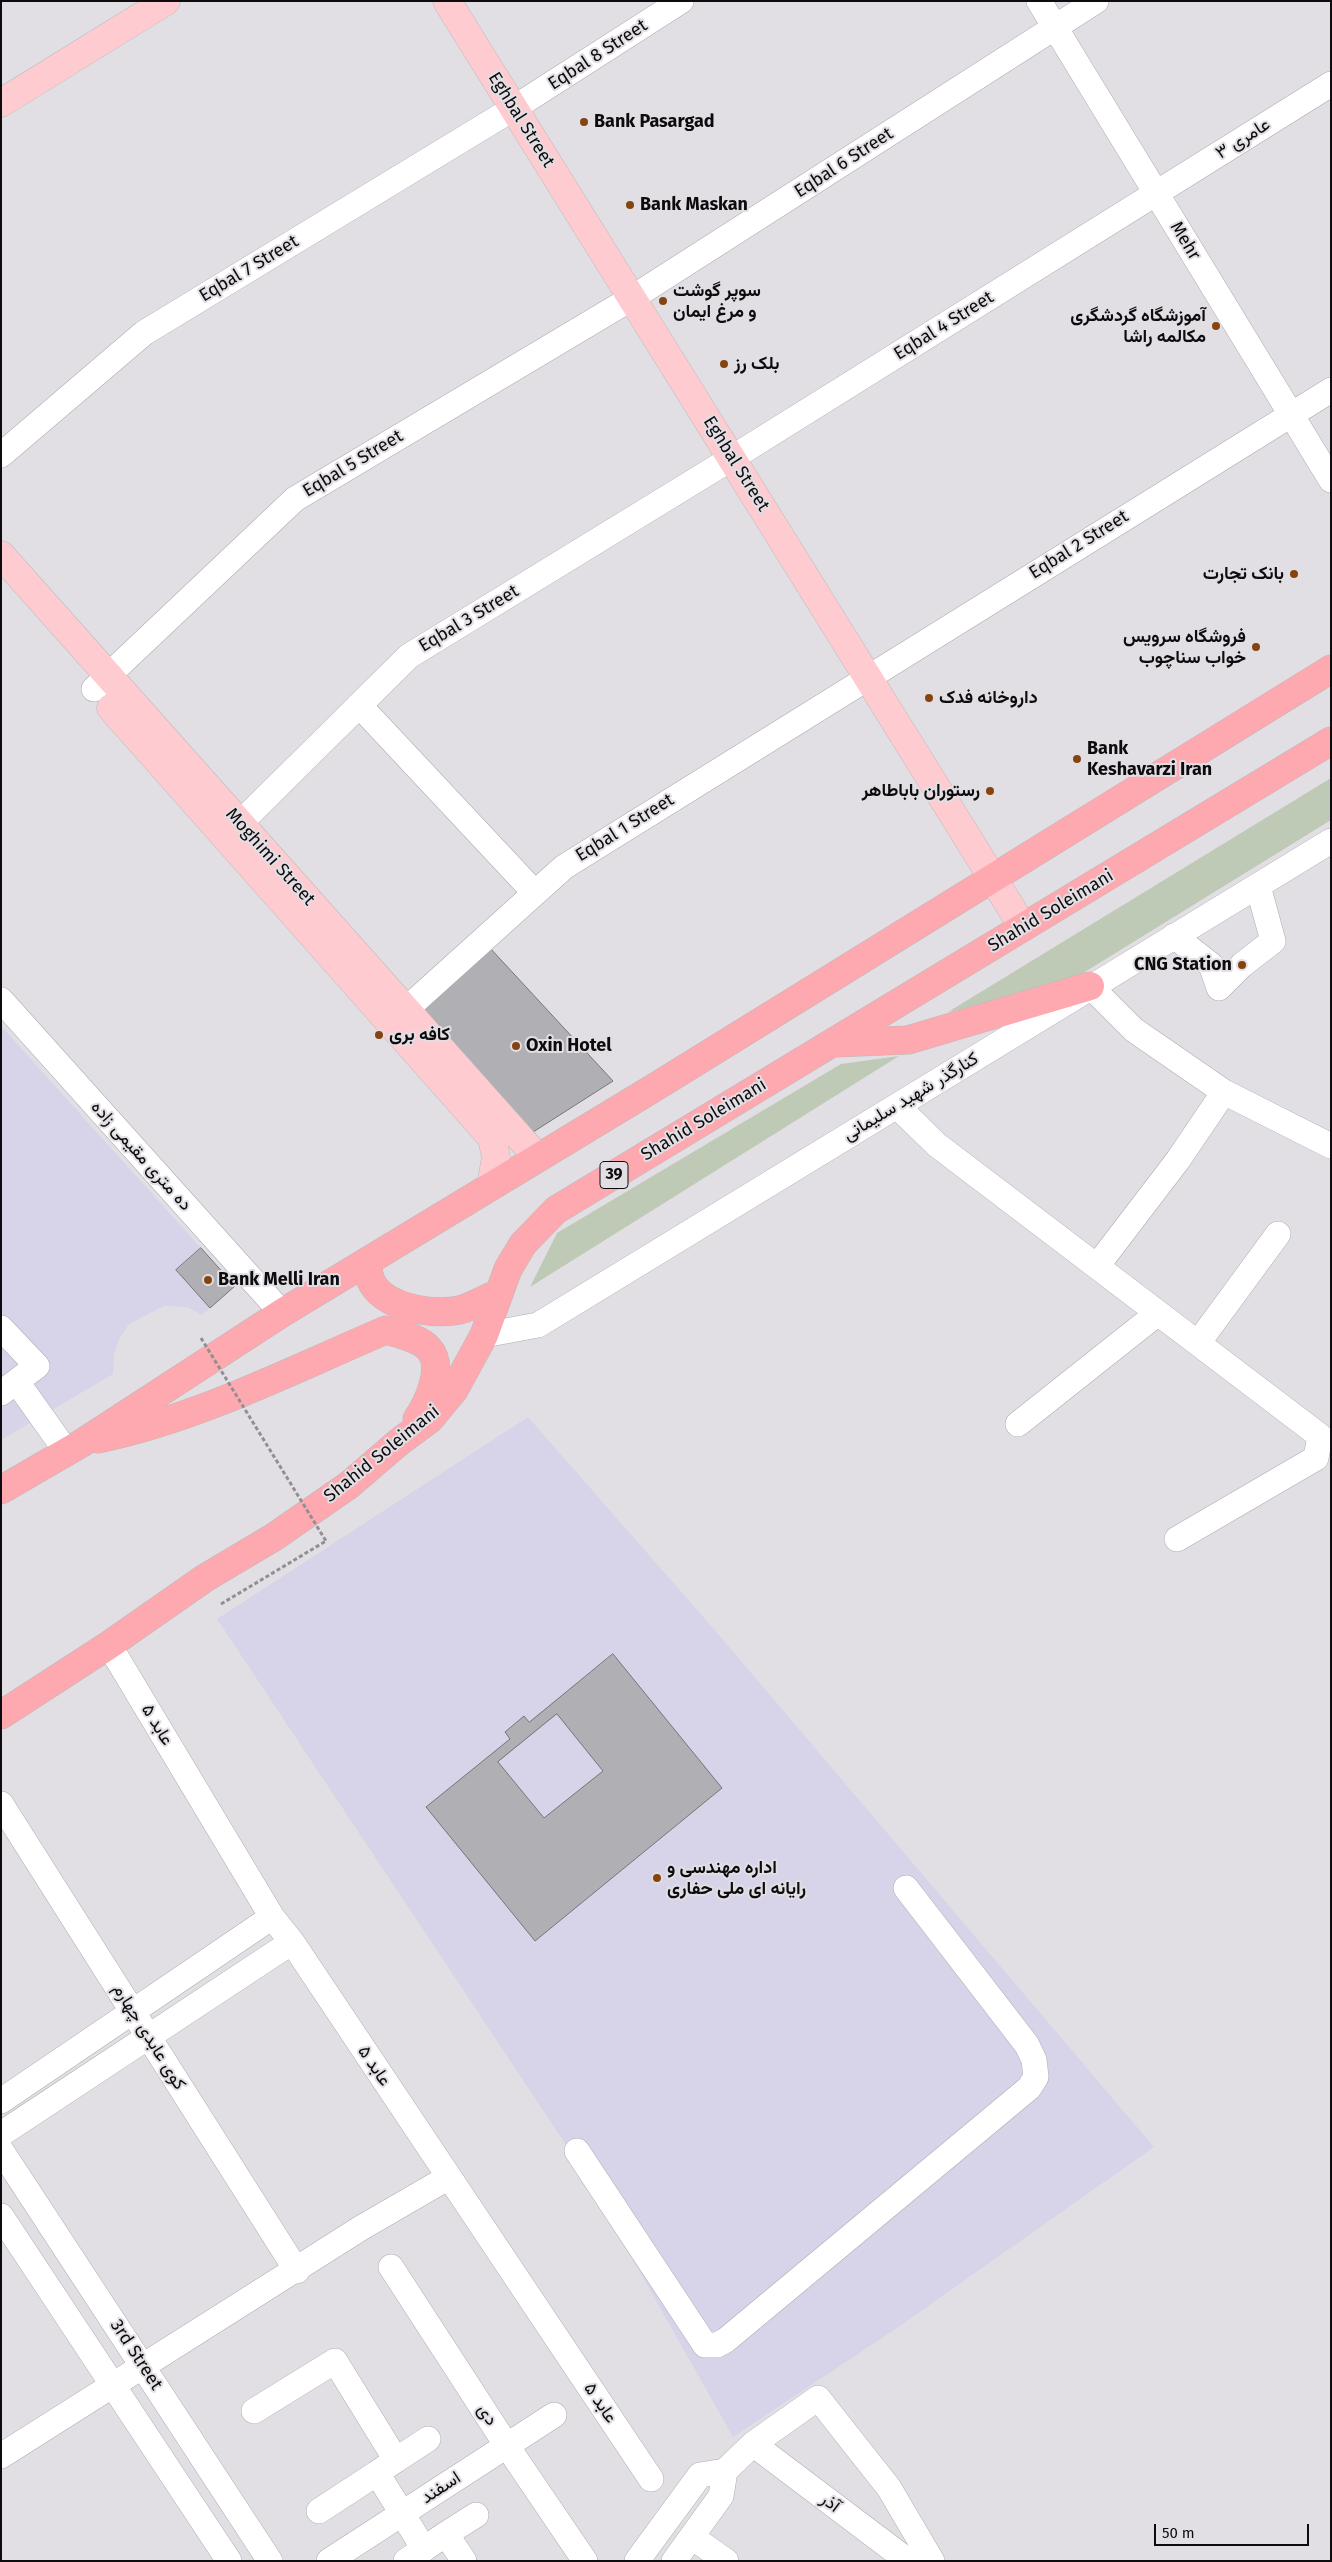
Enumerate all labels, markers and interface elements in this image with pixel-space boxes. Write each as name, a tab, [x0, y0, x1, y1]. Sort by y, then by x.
street label: Eqbal 8 Street	[544, 15, 652, 95]
street label: Eghbal Street	[483, 68, 559, 172]
place label: Bank Pasargad	[594, 111, 715, 133]
street label: عامری ۳	[1212, 114, 1274, 164]
marker: Bank Pasargad	[578, 116, 590, 128]
street label: Eqbal 6 Street	[791, 123, 897, 203]
place label: Bank Maskan	[640, 194, 748, 216]
marker: Bank Maskan	[624, 199, 636, 211]
street label: Mehr	[1165, 218, 1205, 264]
street label: Eqbal 7 Street	[196, 231, 302, 307]
place label: سوپر گوشت و مرغ ایمان	[673, 280, 761, 322]
street label: Eqbal 4 Street	[890, 287, 998, 365]
marker: سوپر گوشت و مرغ ایمان	[657, 295, 669, 307]
place label: آموزشگاه گردشگری مکالمه راشا	[1070, 305, 1206, 348]
marker: آموزشگاه گردشگری مکالمه راشا	[1210, 320, 1222, 332]
place label: بلک رز	[734, 353, 779, 375]
marker: بلک رز	[718, 358, 730, 370]
street label: Eghbal Street	[698, 412, 774, 516]
street label: Eqbal 5 Street	[299, 426, 407, 502]
street label: Eqbal 2 Street	[1025, 506, 1133, 584]
place label: بانک تجارت	[1203, 563, 1284, 585]
marker: بانک تجارت	[1288, 568, 1300, 580]
street label: Eqbal 3 Street	[415, 581, 523, 657]
place label: فروشگاه سرویس خواب سناچوب	[1123, 626, 1246, 669]
marker: فروشگاه سرویس خواب سناچوب	[1250, 641, 1262, 653]
place label: داروخانه فدک	[939, 687, 1038, 709]
marker: داروخانه فدک	[923, 692, 935, 704]
place label: Bank Keshavarzi Iran	[1087, 738, 1212, 781]
marker: Bank Keshavarzi Iran	[1071, 753, 1083, 765]
place label: رستوران باباطاهر	[862, 780, 980, 802]
marker: رستوران باباطاهر	[984, 785, 996, 797]
street label: Eqbal 1 Street	[572, 789, 678, 867]
street label: Moghimi Street	[221, 804, 319, 910]
street label: Shahid Soleimani	[984, 865, 1118, 957]
place label: CNG Station	[1134, 954, 1232, 976]
marker: CNG Station	[1236, 959, 1248, 971]
place label: کافه بری	[389, 1024, 450, 1046]
marker: کافه بری	[373, 1029, 385, 1041]
place label: Oxin Hotel	[526, 1035, 612, 1057]
marker: Oxin Hotel	[510, 1040, 522, 1052]
street label: کنارگذر شهید سلیمانی	[839, 1048, 983, 1146]
street label: Shahid Soleimani	[637, 1074, 771, 1166]
street label: ده متری مقیمی زاده	[86, 1097, 196, 1215]
road number: 39	[600, 1162, 628, 1188]
place label: Bank Melli Iran	[218, 1269, 340, 1291]
marker: Bank Melli Iran	[202, 1274, 214, 1286]
street label: Shahid Soleimani	[320, 1401, 444, 1507]
street label: عابد ۵	[136, 1700, 178, 1750]
place label: اداره مهندسی و رایانه ای ملی حفاری	[667, 1857, 806, 1900]
marker: اداره مهندسی و رایانه ای ملی حفاری	[651, 1872, 663, 1884]
street label: کوی عابدی چهارم	[108, 1980, 190, 2094]
street label: عابد ۵	[353, 2042, 395, 2090]
street label: 3rd Street	[105, 2316, 167, 2394]
street label: عابد ۵	[579, 2379, 621, 2427]
street label: دی	[472, 2400, 502, 2430]
street label: اسفند	[417, 2467, 465, 2509]
street label: آذر	[816, 2489, 844, 2517]
scale bar	[1157, 2514, 1312, 2546]
text: 50 m	[1162, 2524, 1195, 2542]

